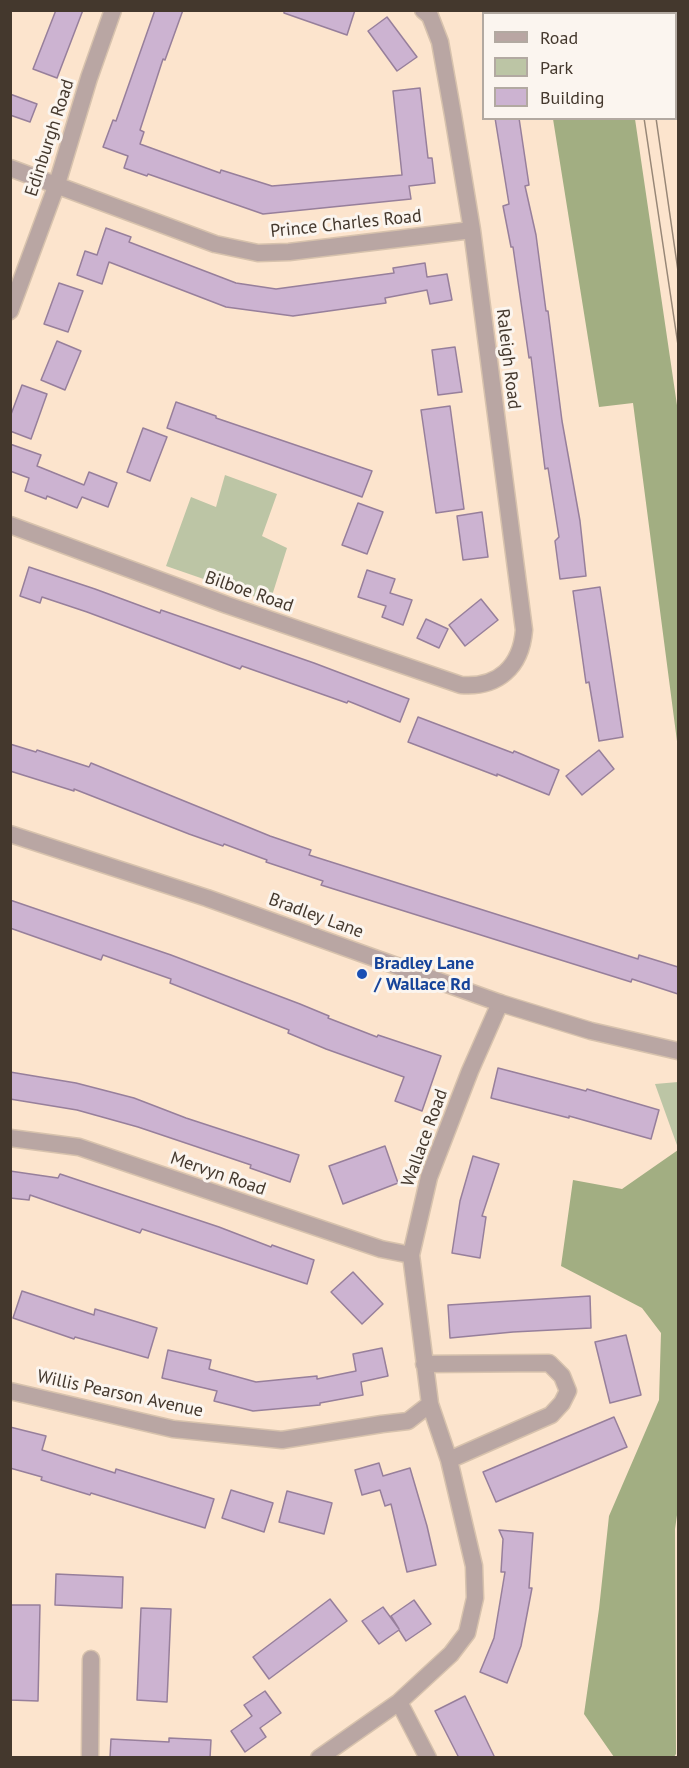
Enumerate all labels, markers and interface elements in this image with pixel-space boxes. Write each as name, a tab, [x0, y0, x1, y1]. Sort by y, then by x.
legend	[482, 12, 677, 120]
text: Road	[540, 26, 578, 49]
text: Park	[540, 56, 573, 79]
street label: Edinburgh Road	[21, 77, 79, 199]
text: Building	[540, 86, 604, 109]
street label: Prince Charles Road	[269, 205, 423, 243]
street label: Raleigh Road	[491, 308, 525, 410]
street label: Bilboe Road	[202, 567, 296, 617]
street label: Bradley Lane	[266, 889, 366, 943]
place label: Bradley Lane / Wallace Rd	[374, 953, 474, 996]
marker: Bradley Lane / Wallace Rd	[355, 967, 369, 981]
street label: Wallace Road	[397, 1086, 453, 1190]
street label: Mervyn Road	[167, 1148, 269, 1200]
street label: Willis Pearson Avenue	[35, 1366, 205, 1422]

